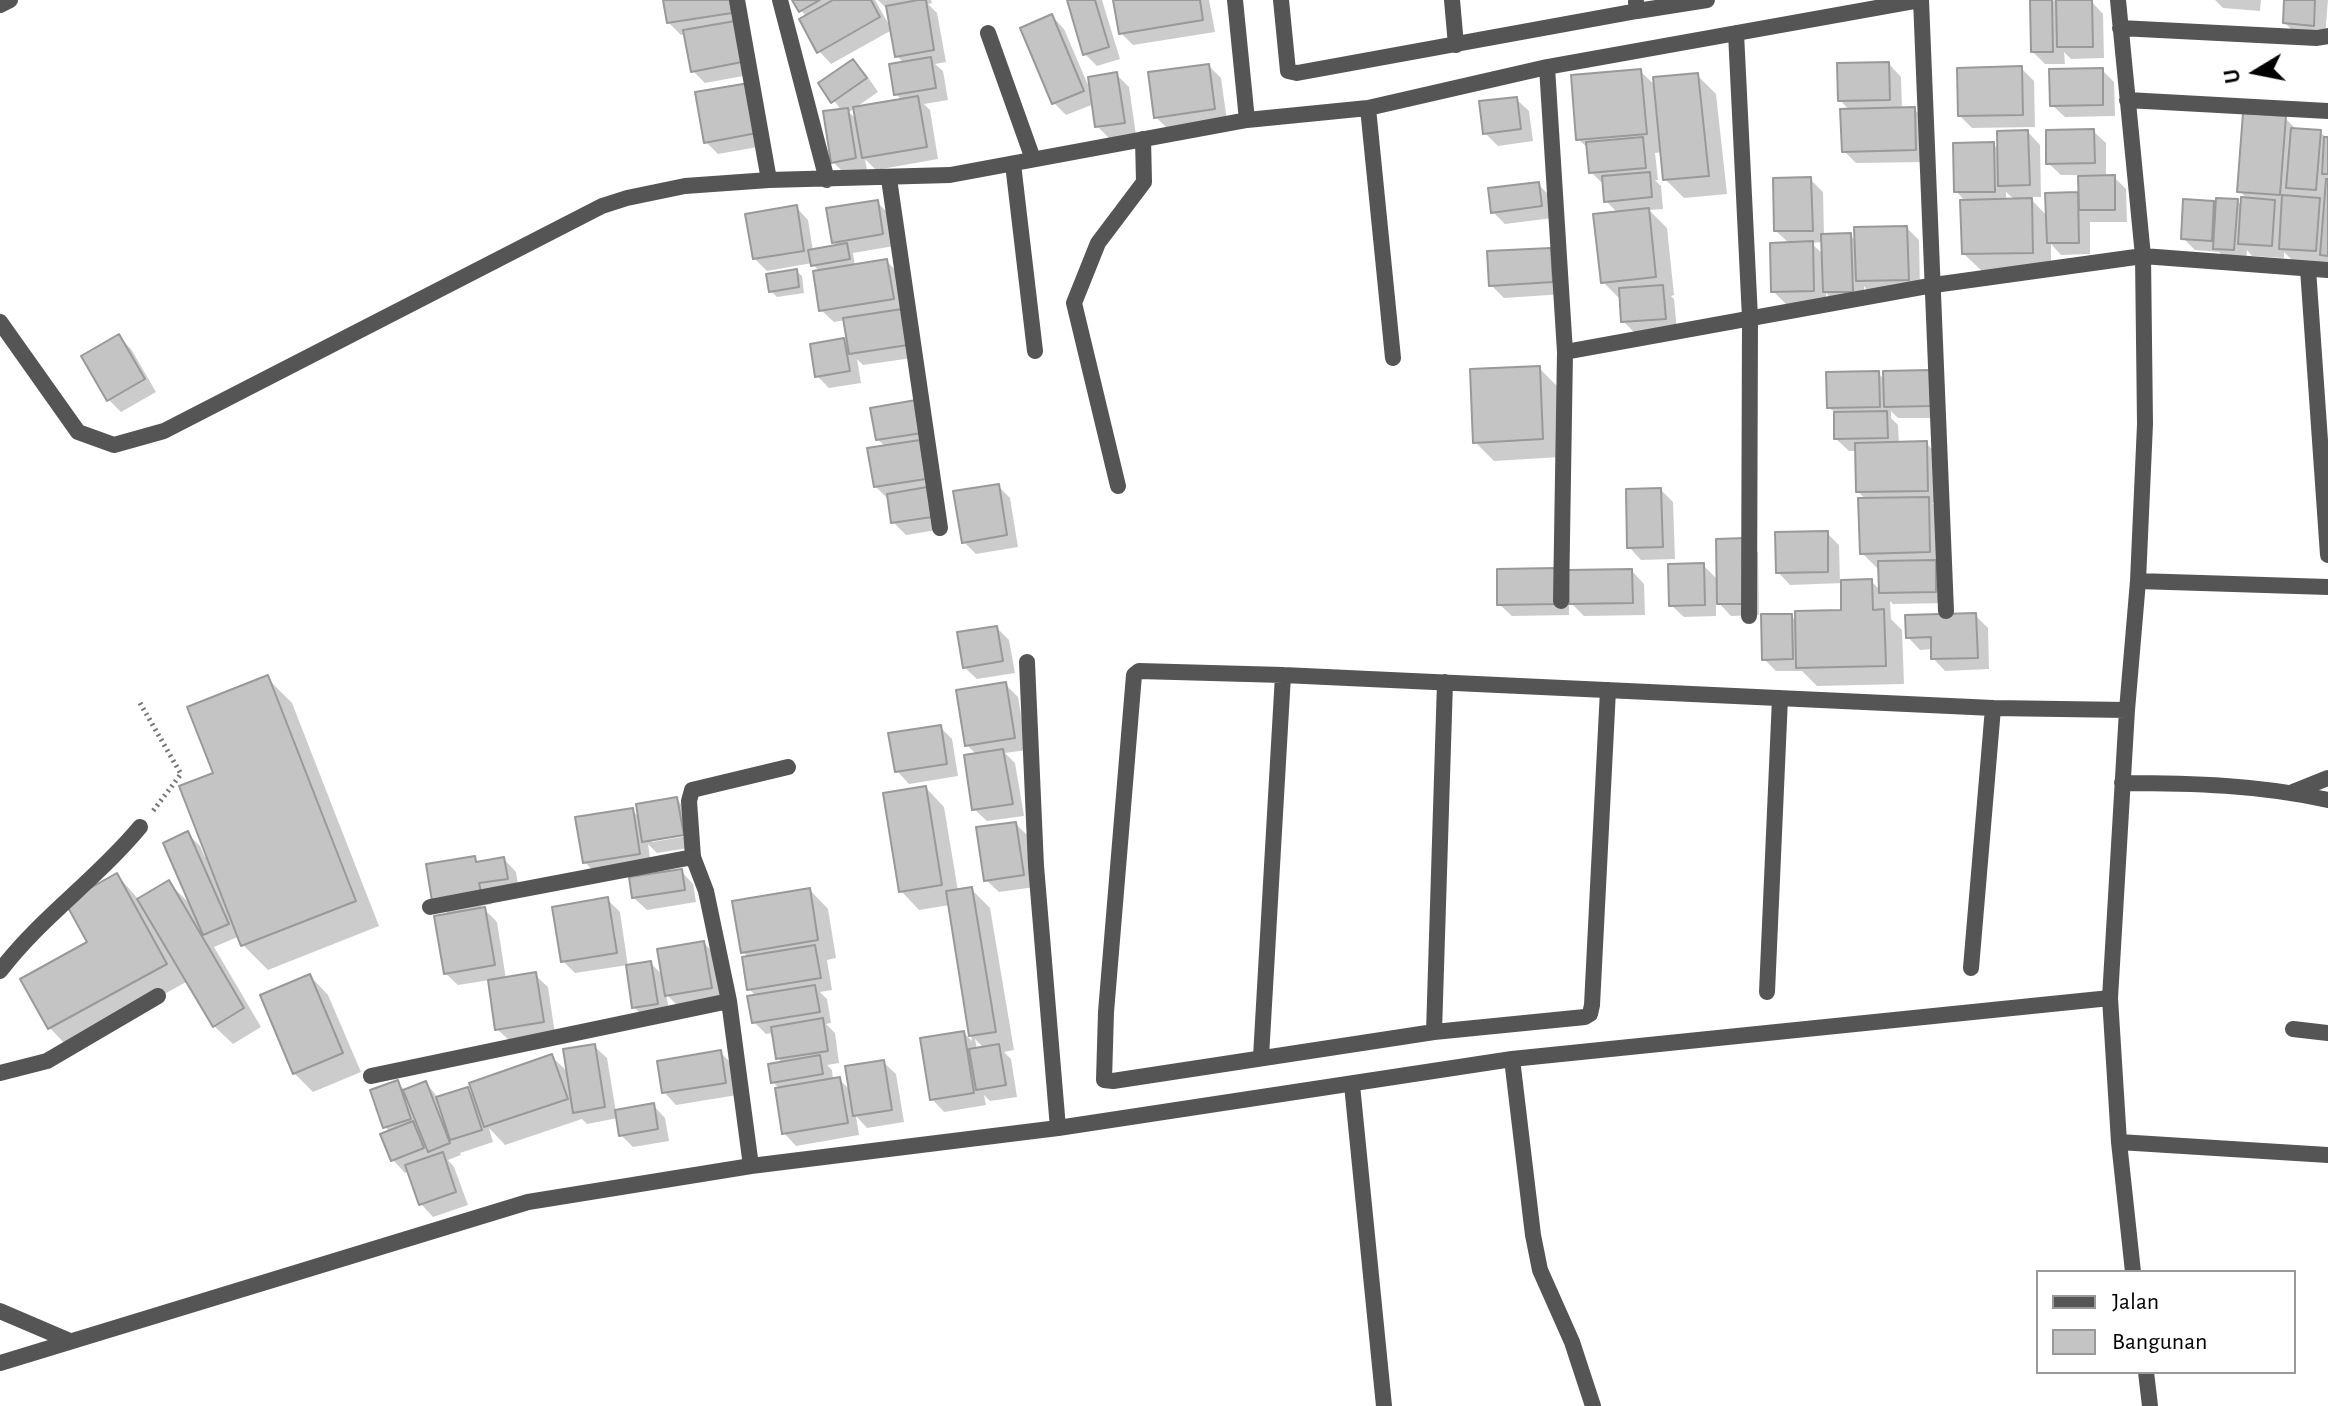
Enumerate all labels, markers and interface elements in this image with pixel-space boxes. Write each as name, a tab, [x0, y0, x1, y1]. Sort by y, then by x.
north arrow	[2216, 32, 2296, 112]
text: U	[2220, 67, 2244, 85]
legend	[2036, 1270, 2296, 1374]
text: Jalan	[2112, 1290, 2159, 1314]
text: Bangunan	[2112, 1330, 2207, 1354]

